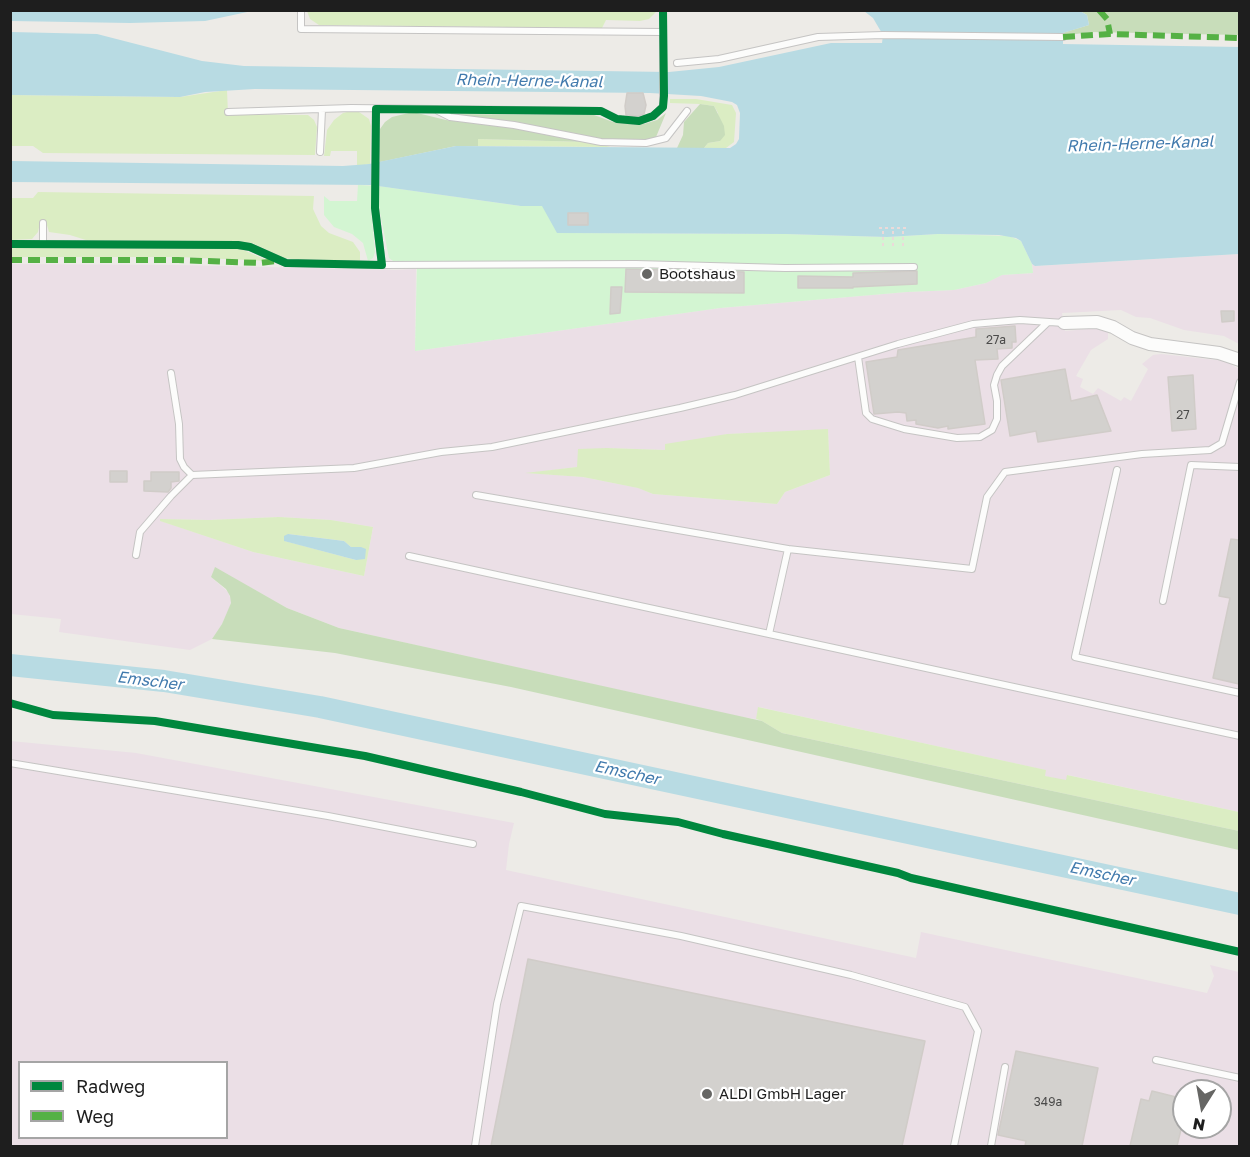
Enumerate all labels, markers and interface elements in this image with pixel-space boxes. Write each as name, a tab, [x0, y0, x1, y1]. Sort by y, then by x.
water label: Rhein-Herne-Kanal	[455, 70, 603, 92]
water label: Rhein-Herne-Kanal	[1066, 132, 1214, 156]
place label: Bootshaus	[659, 265, 736, 283]
marker: Bootshaus	[640, 267, 654, 281]
house number: 27a	[986, 333, 1006, 347]
house number: 27	[1176, 408, 1190, 422]
water label: Emscher	[116, 667, 184, 695]
water label: Emscher	[592, 757, 662, 789]
water label: Emscher	[1067, 858, 1137, 890]
legend	[18, 1061, 228, 1139]
text: Radweg	[76, 1075, 145, 1097]
north arrow	[1172, 1079, 1232, 1139]
place label: ALDI GmbH Lager	[719, 1085, 846, 1103]
marker: ALDI GmbH Lager	[700, 1087, 714, 1101]
house number: 349a	[1034, 1095, 1062, 1109]
text: Weg	[76, 1105, 114, 1127]
text: N	[1191, 1114, 1207, 1136]

